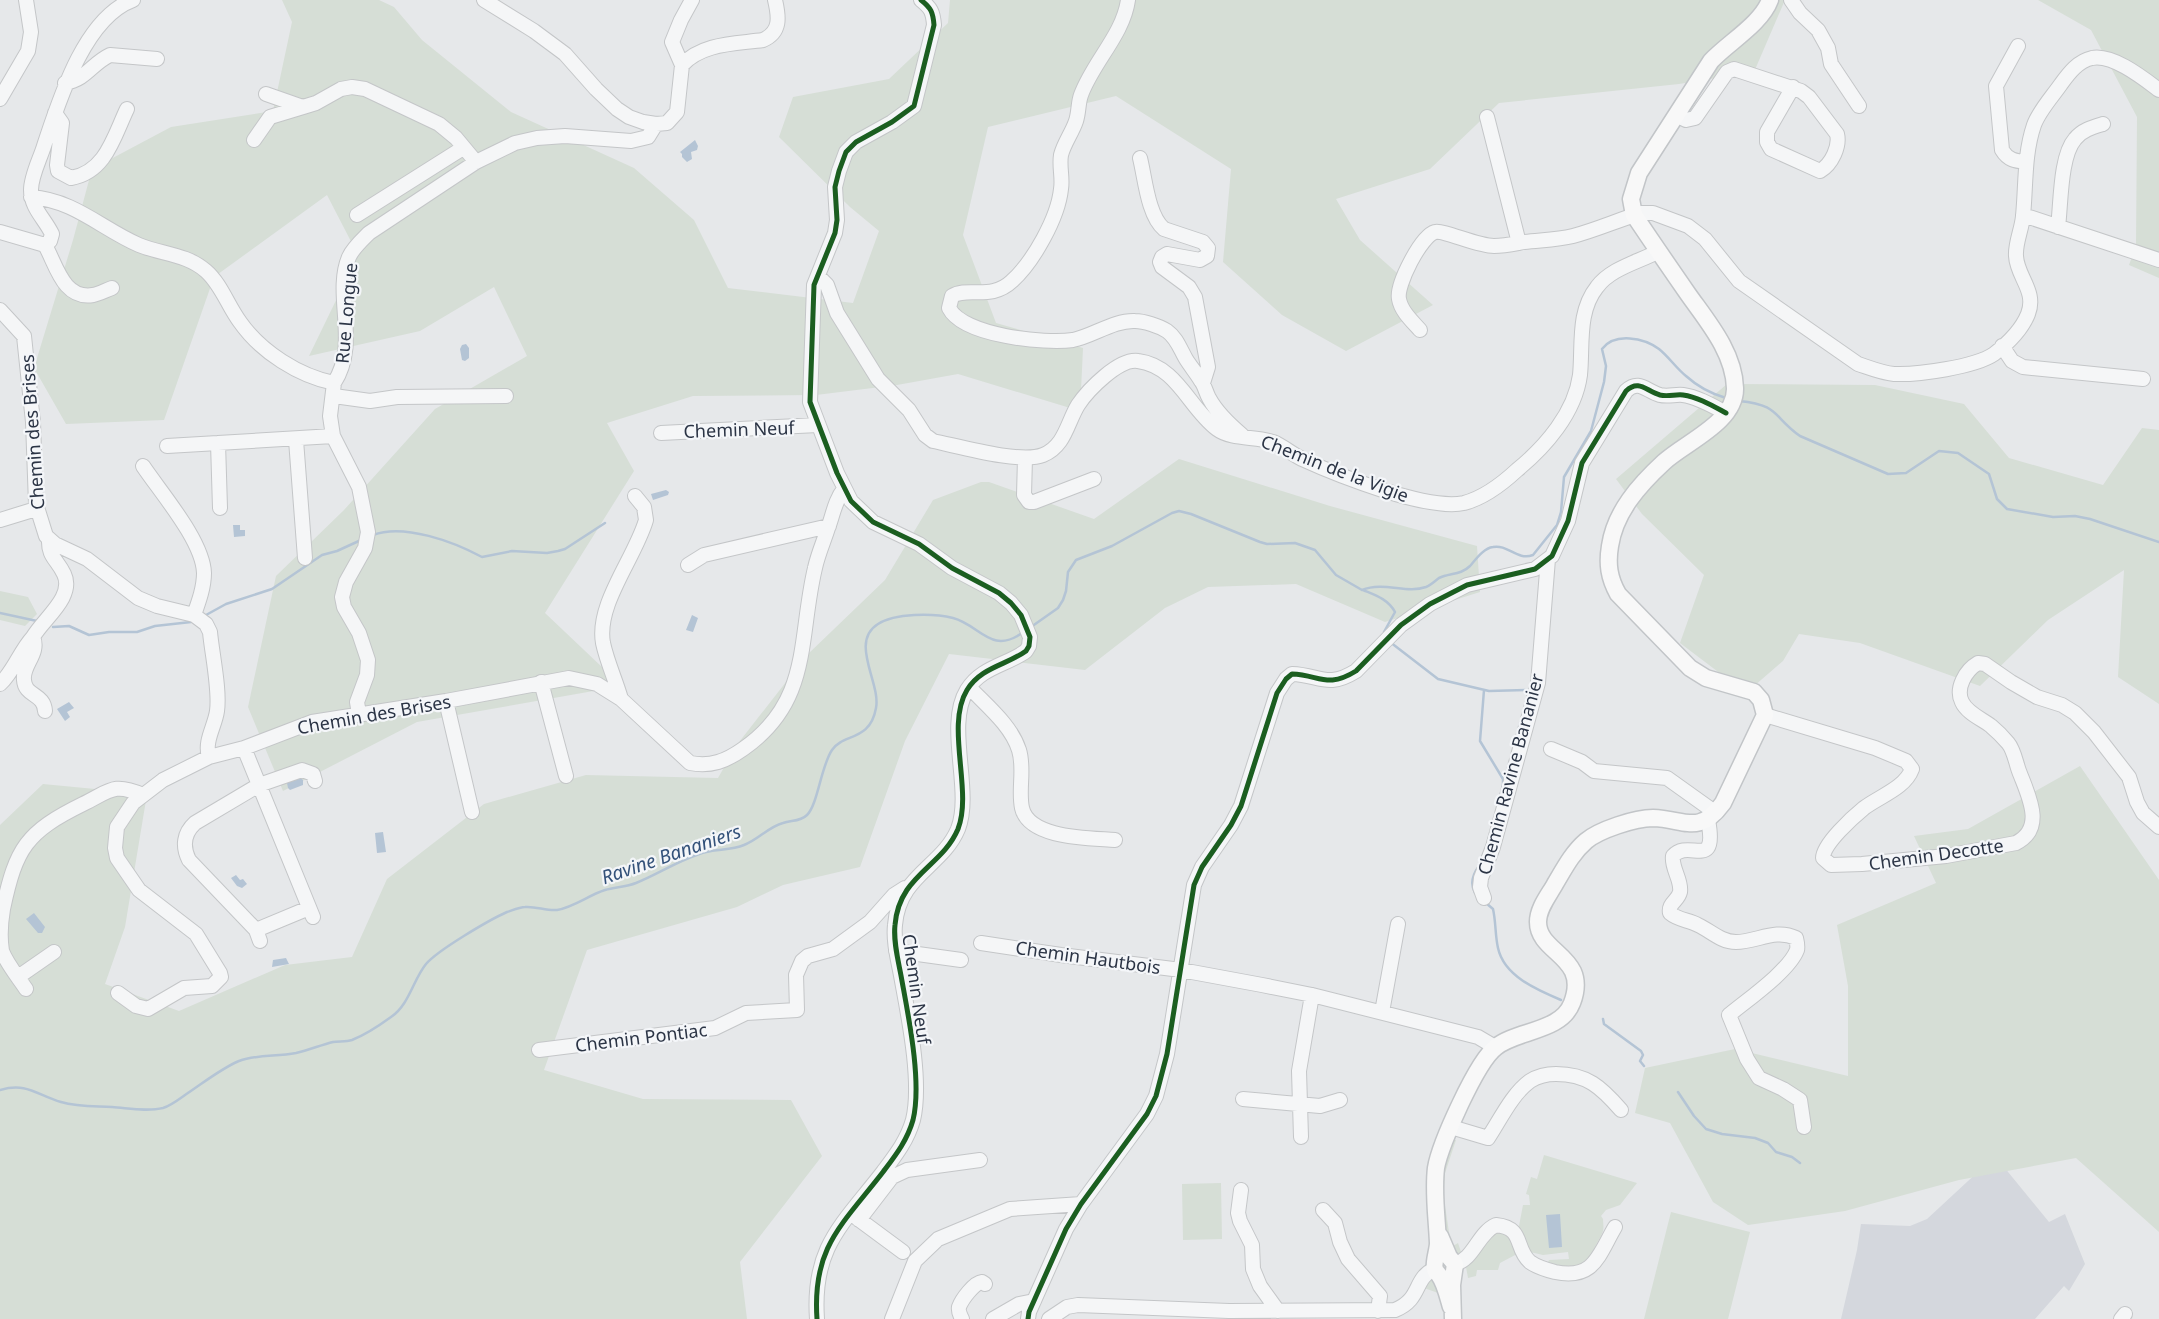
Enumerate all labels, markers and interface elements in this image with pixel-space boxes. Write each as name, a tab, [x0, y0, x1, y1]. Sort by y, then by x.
street label: Rue Longue	[330, 262, 362, 364]
street label: Chemin des Brises	[15, 354, 49, 510]
street label: Chemin Neuf	[683, 415, 796, 443]
street label: Chemin de la Vigie	[1258, 429, 1412, 507]
street label: Chemin Ravine Bananier	[1472, 670, 1549, 877]
street label: Chemin des Brises	[295, 689, 453, 739]
water label: Ravine Bananiers	[598, 818, 744, 890]
street label: Chemin Decotte	[1867, 833, 2005, 875]
street label: Chemin Neuf	[897, 932, 937, 1046]
street label: Chemin Hautbois	[1014, 935, 1162, 979]
street label: Chemin Pontiac	[574, 1017, 709, 1057]

